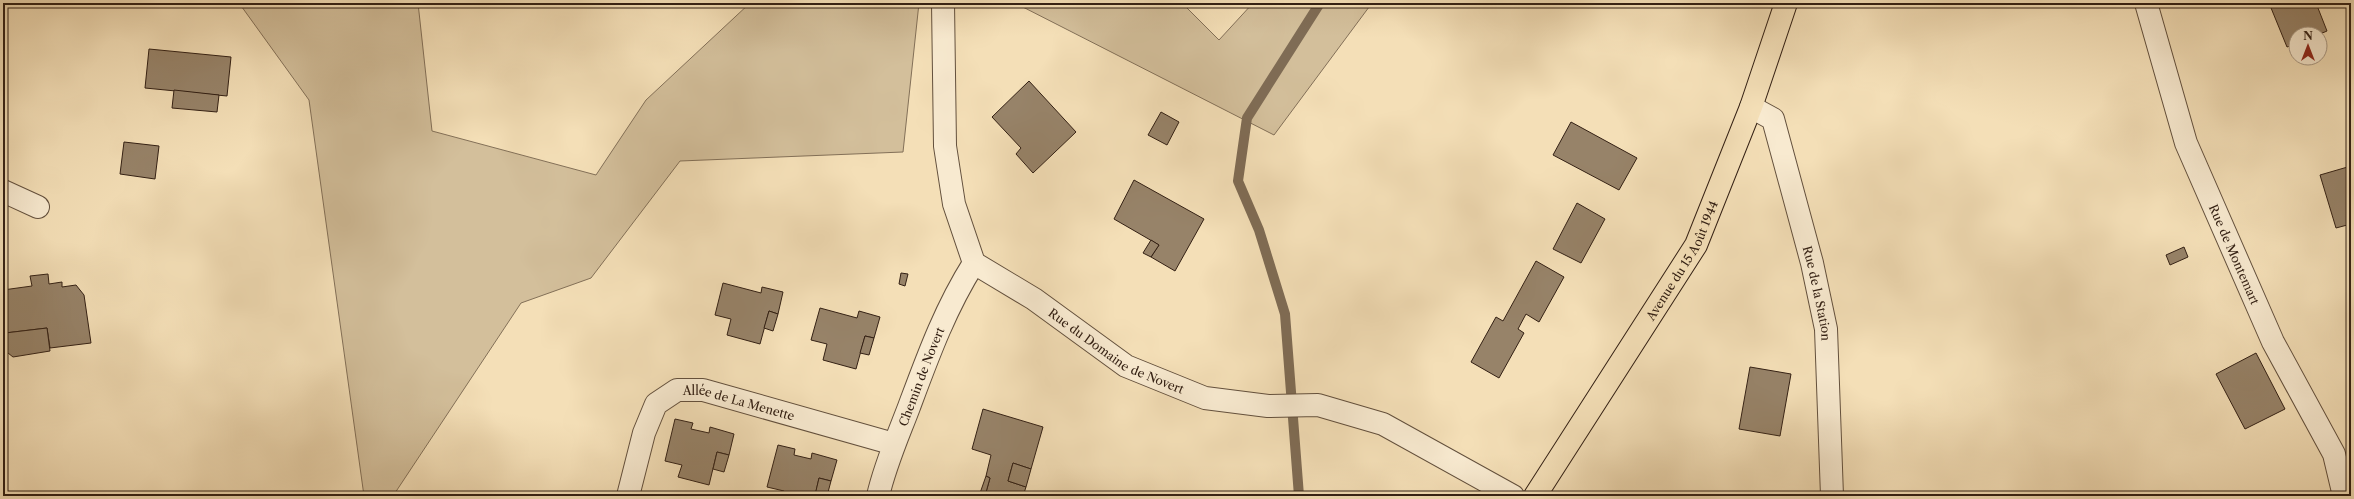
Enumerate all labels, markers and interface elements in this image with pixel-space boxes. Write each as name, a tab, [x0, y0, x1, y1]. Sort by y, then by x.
north arrow	[2288, 26, 2328, 66]
text: N	[2303, 29, 2313, 43]
street label: Avenue du 15 Août 1944	[1642, 198, 1720, 324]
street label: Rue de Montemart	[2206, 202, 2263, 307]
street label: Rue de la Station	[1800, 244, 1834, 341]
street label: Rue du Domaine de Novert	[1046, 305, 1187, 397]
street label: Chemin de Novert	[895, 324, 947, 428]
street label: Allée de La Menette	[682, 383, 797, 423]

